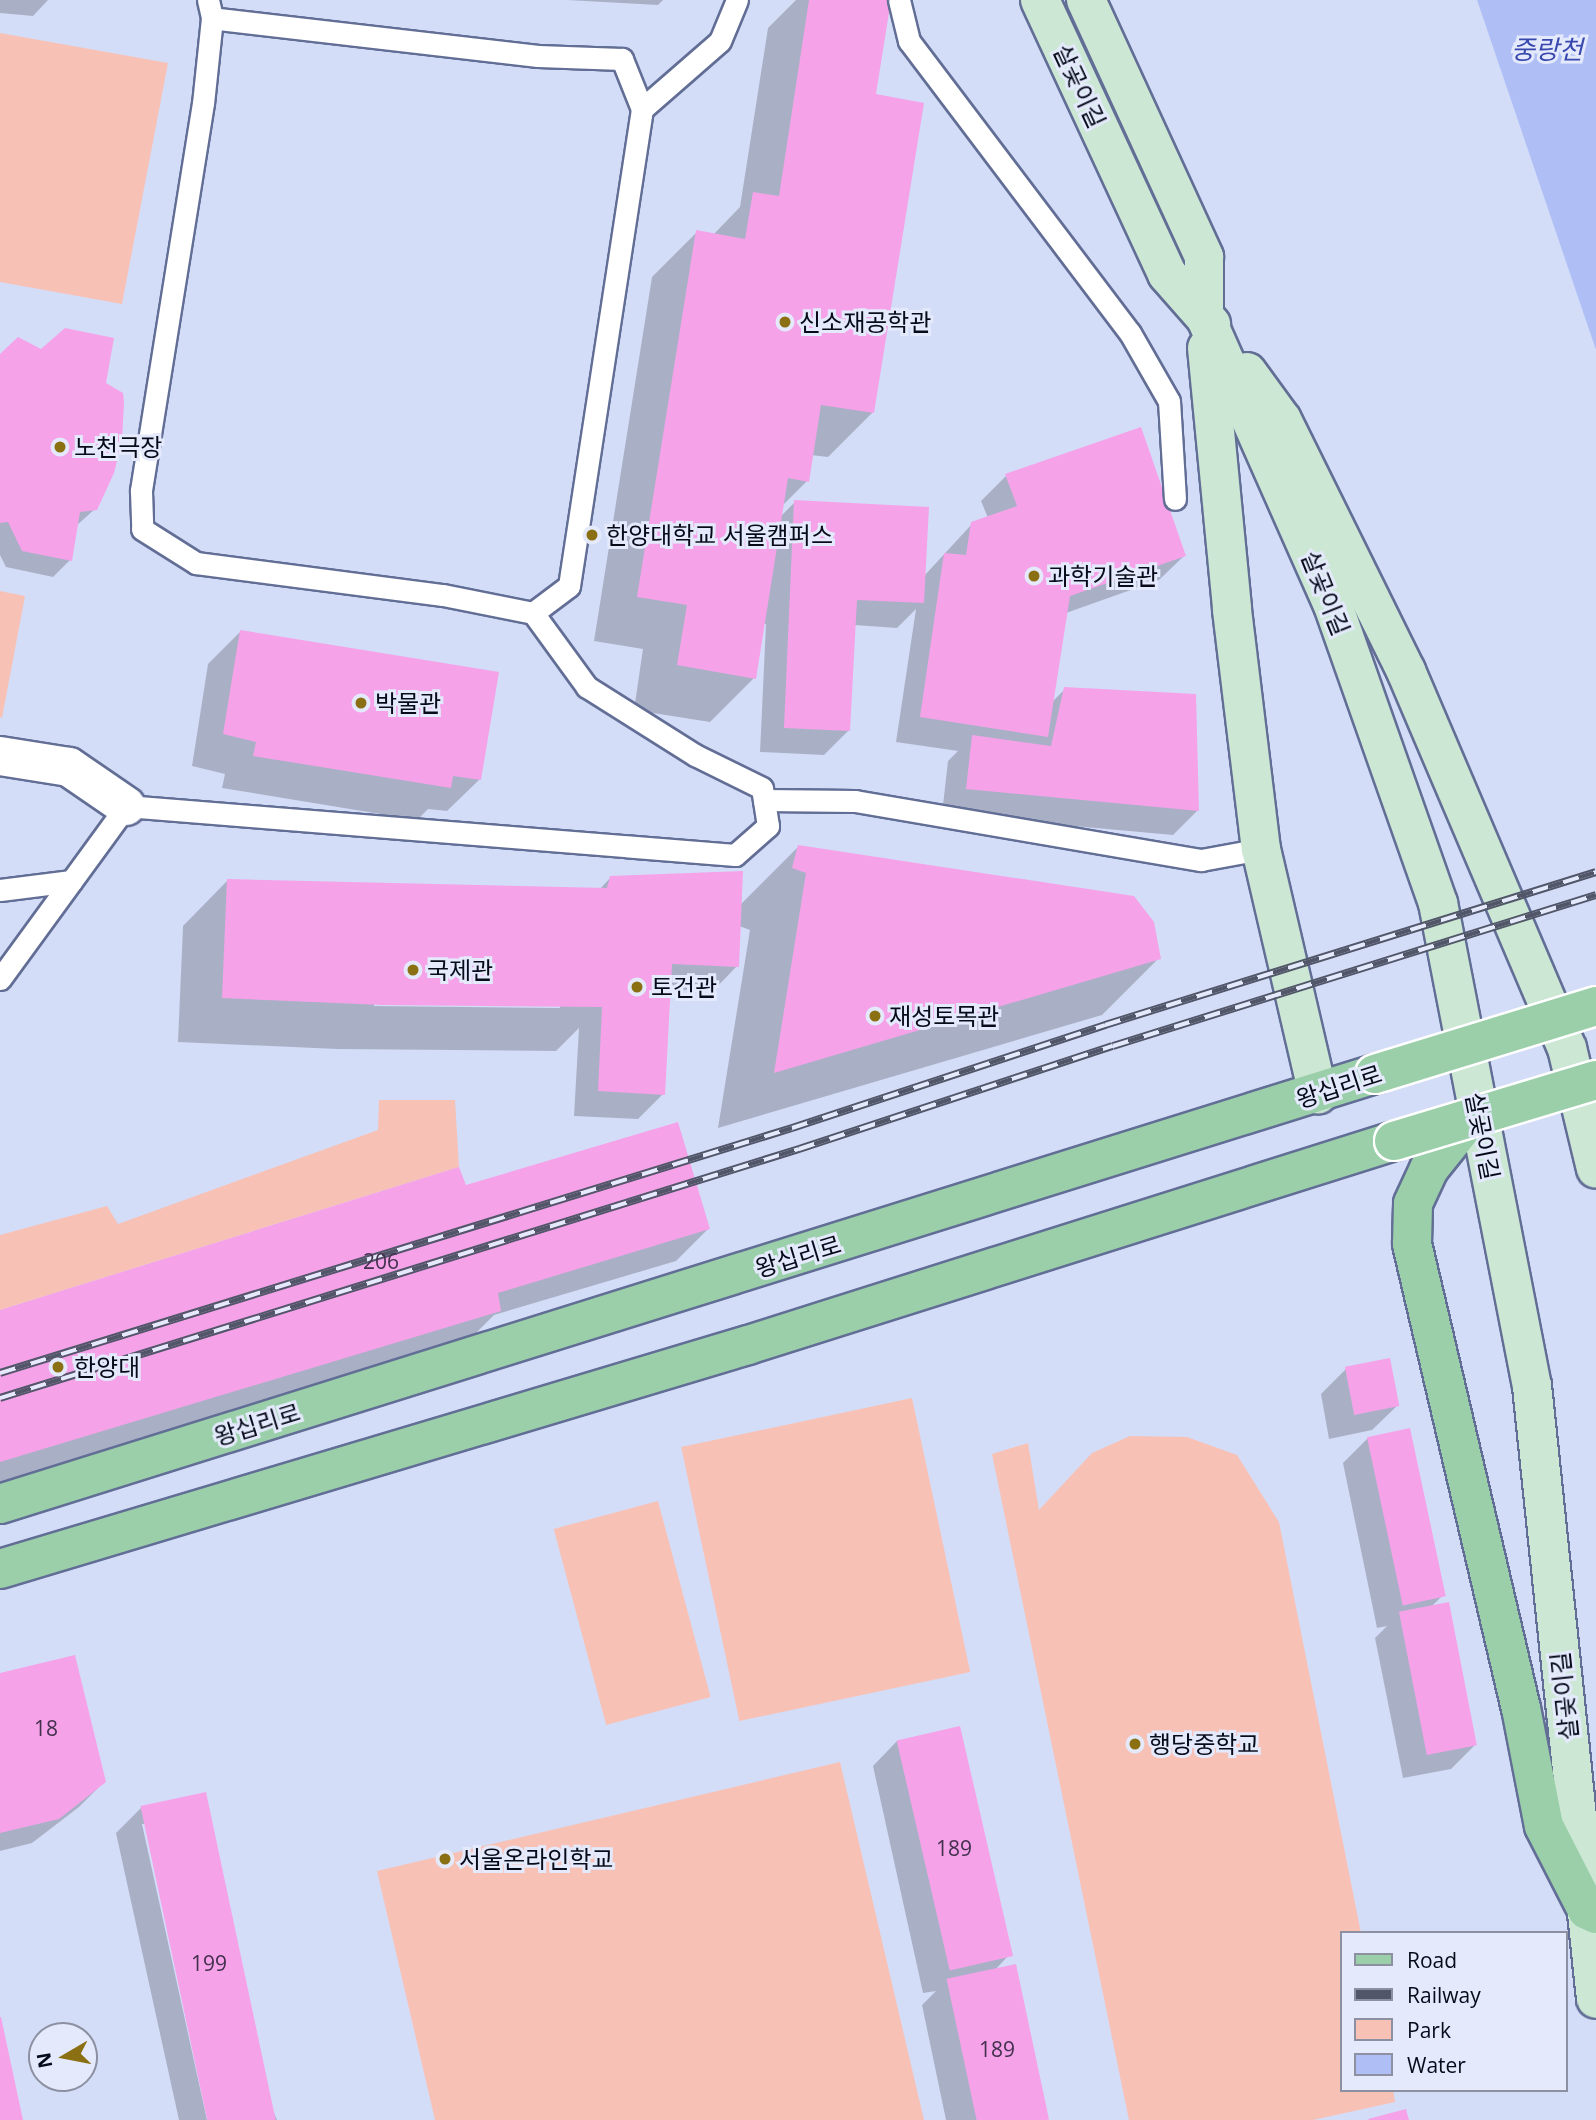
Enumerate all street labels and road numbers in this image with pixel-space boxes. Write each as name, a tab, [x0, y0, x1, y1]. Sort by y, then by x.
street label: 살곶이길	[1048, 40, 1112, 132]
street label: 살곶이길	[1296, 547, 1356, 639]
street label: 왕십리로	[1293, 1059, 1385, 1113]
street label: 살곶이길	[1460, 1090, 1506, 1182]
street label: 왕십리로	[752, 1229, 844, 1283]
street label: 왕십리로	[211, 1397, 303, 1451]
street label: 살곶이길	[1545, 1651, 1583, 1741]

